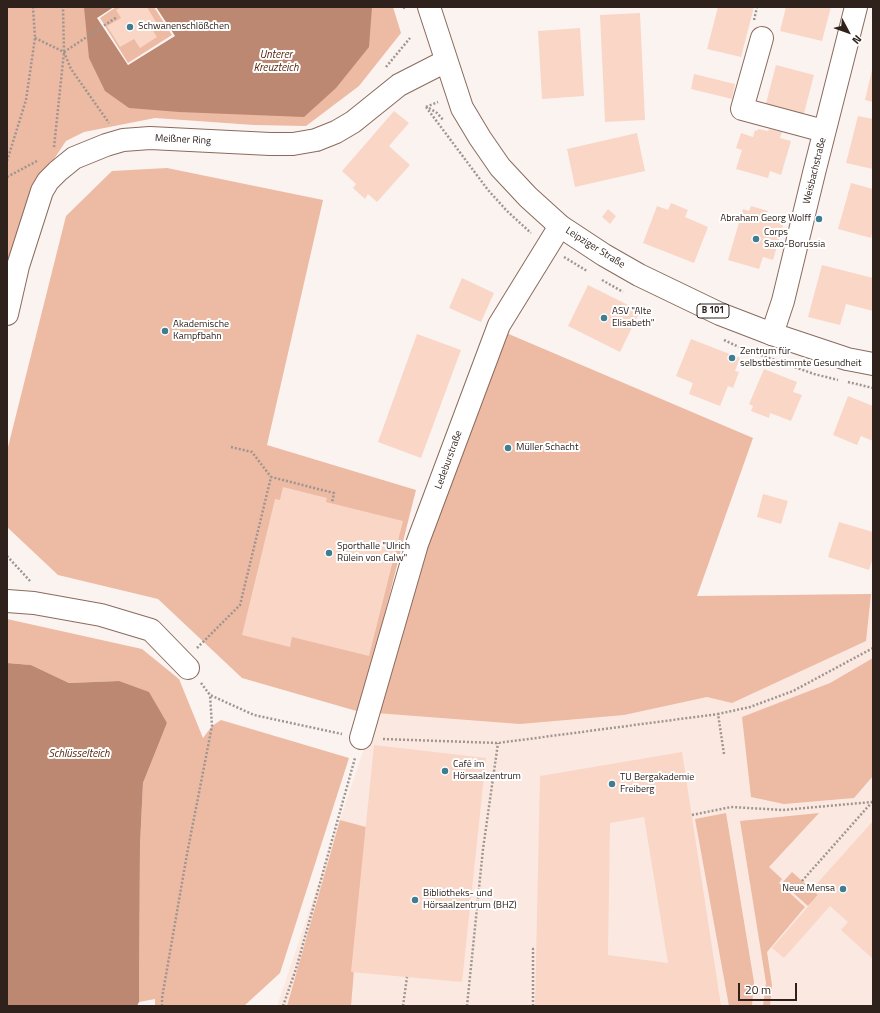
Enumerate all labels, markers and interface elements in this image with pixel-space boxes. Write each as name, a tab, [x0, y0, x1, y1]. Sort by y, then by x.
north arrow	[828, 12, 868, 52]
place label: Schwanenschlößchen	[138, 21, 229, 33]
marker: Schwanenschlößchen	[125, 22, 135, 32]
text: N	[849, 32, 866, 48]
water label: Unterer Kreuzteich	[253, 48, 299, 74]
street label: Meißner Ring	[155, 133, 211, 147]
street label: Weisbachstraße	[801, 137, 829, 205]
place label: Abraham Georg Wolff	[720, 213, 811, 225]
marker: Abraham Georg Wolff	[814, 214, 824, 224]
street label: Leipziger Straße	[563, 225, 627, 271]
place label: Corps Saxo-Borussia	[764, 227, 825, 250]
marker: Corps Saxo-Borussia	[751, 234, 761, 244]
road number: B 101	[697, 304, 729, 318]
place label: ASV "Alte Elisabeth"	[612, 306, 654, 330]
marker: ASV "Alte Elisabeth"	[599, 313, 609, 323]
place label: Akademische Kampfbahn	[173, 319, 229, 342]
marker: Akademische Kampfbahn	[160, 326, 170, 336]
place label: Zentrum für selbstbestimmte Gesundheit	[740, 346, 861, 370]
marker: Zentrum für selbstbestimmte Gesundheit	[727, 353, 737, 363]
street label: Ledeburstraße	[433, 429, 465, 491]
place label: Müller Schacht	[516, 442, 578, 454]
marker: Müller Schacht	[503, 443, 513, 453]
place label: Sporthalle "Ulrich Rülein von Calw"	[337, 541, 410, 564]
marker: Sporthalle "Ulrich Rülein von Calw"	[324, 548, 334, 558]
water label: Schlüsselteich	[49, 747, 109, 761]
place label: Café im Hörsaalzentrum	[453, 759, 521, 782]
marker: Café im Hörsaalzentrum	[440, 766, 450, 776]
place label: TU Bergakademie Freiberg	[620, 772, 694, 796]
marker: TU Bergakademie Freiberg	[607, 779, 617, 789]
place label: Neue Mensa	[782, 883, 835, 895]
marker: Neue Mensa	[838, 884, 848, 894]
place label: Bibliotheks- und Hörsaalzentrum (BHZ)	[423, 888, 517, 912]
marker: Bibliotheks- und Hörsaalzentrum (BHZ)	[410, 895, 420, 905]
scale bar	[740, 975, 799, 1001]
text: 20 m	[745, 980, 771, 999]

